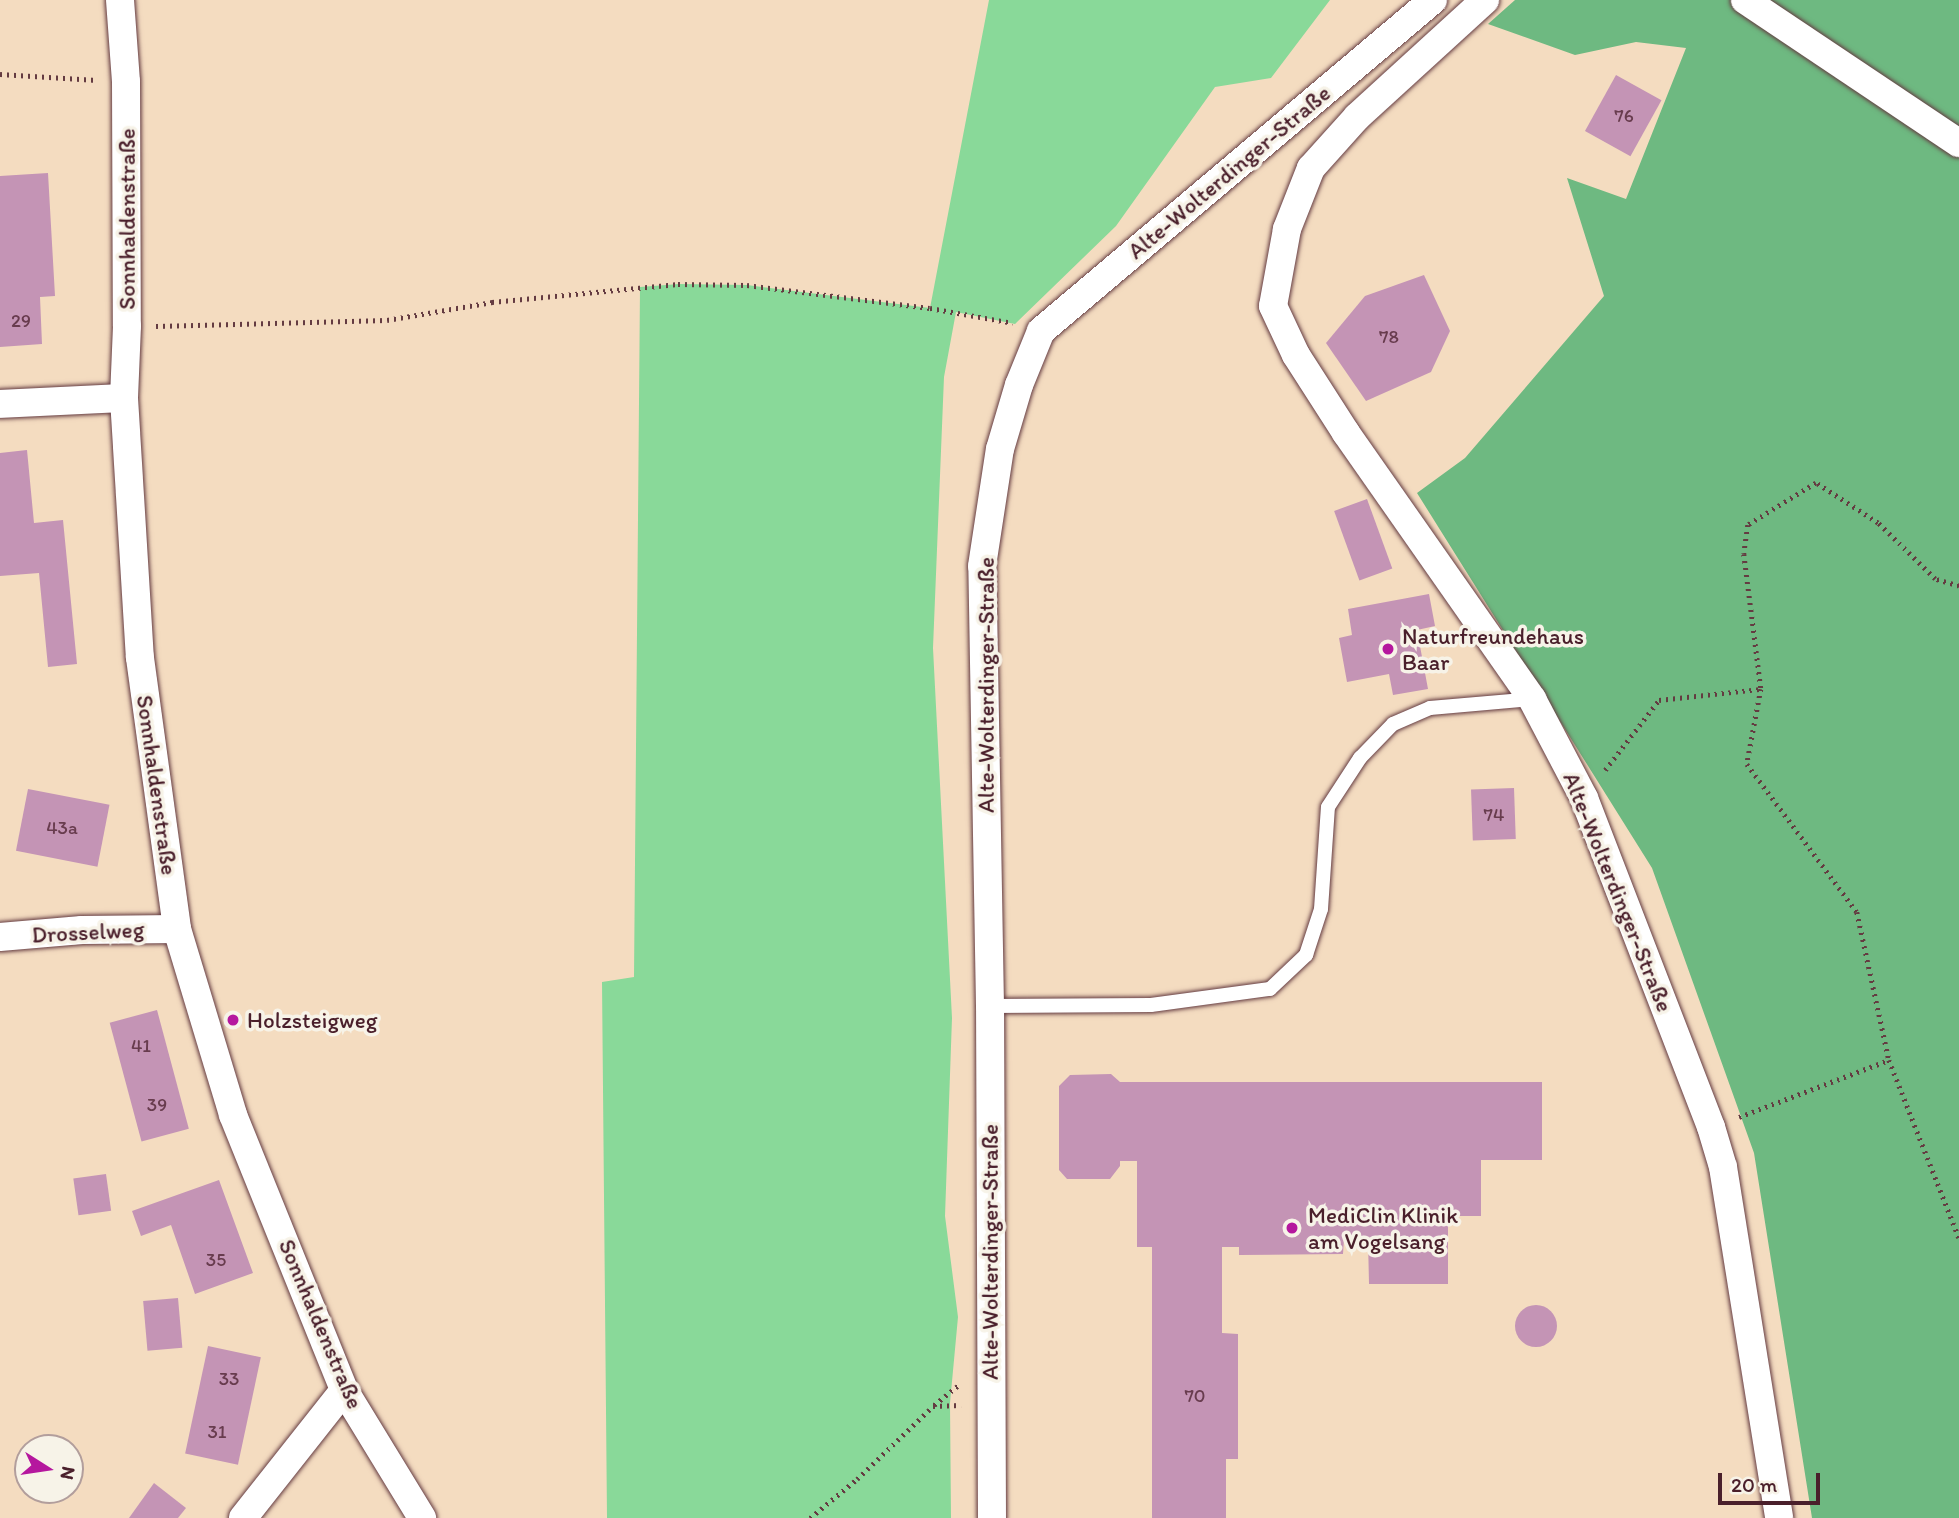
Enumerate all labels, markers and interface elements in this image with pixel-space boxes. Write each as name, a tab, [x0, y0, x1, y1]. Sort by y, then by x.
street label: Alte-Wolterdinger-Straße	[1122, 79, 1336, 265]
house number: 76	[1614, 105, 1634, 127]
street label: Sonnhaldenstraße	[113, 128, 141, 310]
house number: 29	[11, 310, 31, 332]
house number: 78	[1379, 326, 1399, 348]
street label: Alte-Wolterdinger-Straße	[972, 557, 1000, 813]
place label: Naturfreundehaus Baar	[1402, 622, 1584, 676]
marker: Naturfreundehaus Baar	[1380, 641, 1396, 657]
street label: Sonnhaldenstraße	[131, 693, 183, 877]
street label: Alte-Wolterdinger-Straße	[1557, 768, 1679, 1016]
house number: 74	[1484, 804, 1504, 826]
house number: 43a	[46, 817, 78, 839]
street label: Drosselweg	[31, 915, 145, 949]
place label: Holzsteigweg	[247, 1006, 378, 1034]
marker: Holzsteigweg	[225, 1012, 241, 1028]
house number: 41	[131, 1035, 151, 1057]
house number: 39	[147, 1094, 167, 1116]
street label: Alte-Wolterdinger-Straße	[976, 1124, 1004, 1380]
place label: MediClin Klinik am Vogelsang	[1308, 1201, 1458, 1255]
marker: MediClin Klinik am Vogelsang	[1282, 1218, 1302, 1238]
street label: Sonnhaldenstraße	[273, 1235, 369, 1413]
house number: 35	[206, 1249, 226, 1271]
house number: 33	[219, 1368, 239, 1390]
house number: 70	[1184, 1385, 1206, 1407]
house number: 31	[207, 1421, 227, 1443]
north arrow	[14, 1434, 84, 1504]
scale bar	[1721, 1458, 1822, 1502]
text: N	[55, 1464, 81, 1482]
text: 20 m	[1731, 1472, 1777, 1497]

